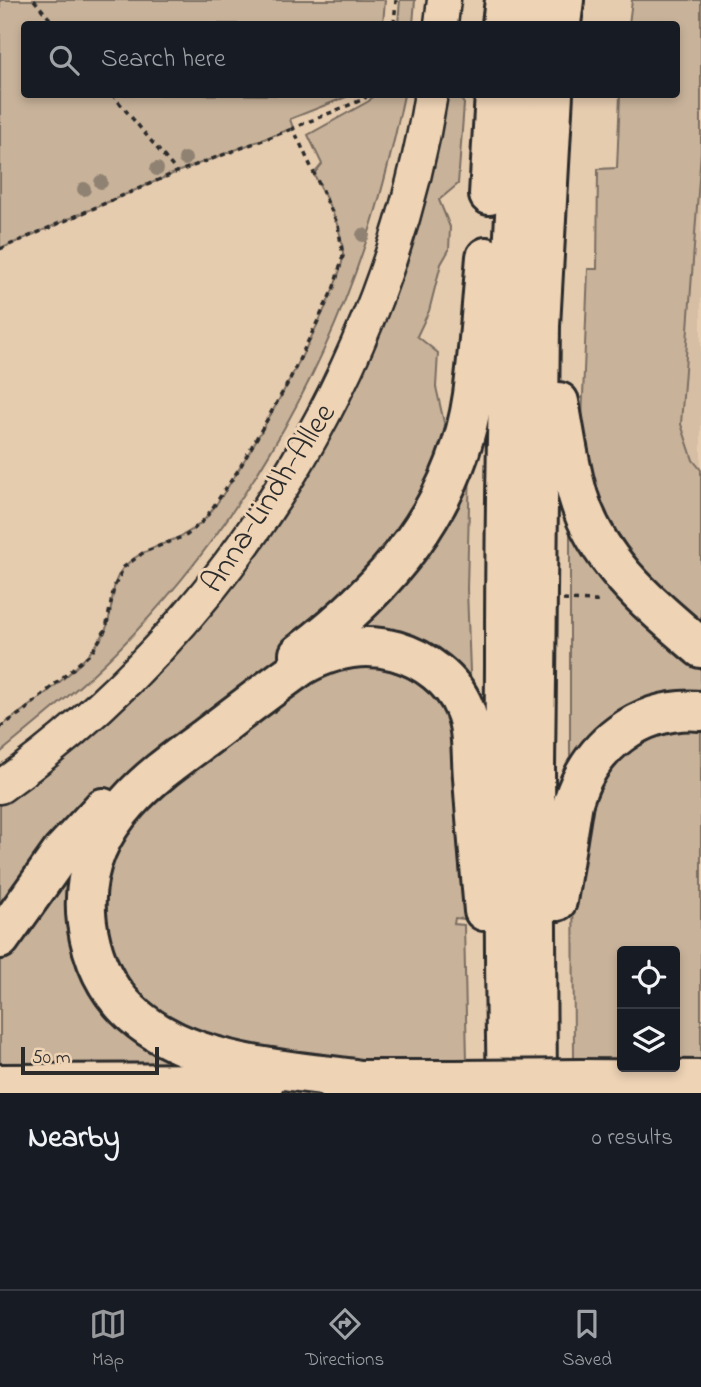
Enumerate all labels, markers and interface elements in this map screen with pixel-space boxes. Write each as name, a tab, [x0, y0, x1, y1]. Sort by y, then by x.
search box	[21, 21, 680, 98]
icon: search	[45, 41, 83, 79]
text: Search here	[101, 41, 226, 79]
street label: Anna-Lindh-Allee	[191, 394, 349, 603]
map controls	[617, 946, 680, 1072]
button: locate	[617, 946, 680, 1009]
button: layers	[617, 1009, 680, 1072]
scale bar	[21, 1044, 159, 1076]
text: 50 m	[32, 1045, 71, 1072]
text: Nearby	[28, 1117, 120, 1161]
text: 0 results	[592, 1122, 673, 1155]
tab: Map	[89, 1305, 127, 1374]
tab: Directions	[305, 1305, 384, 1374]
tab: Saved	[562, 1305, 612, 1374]

